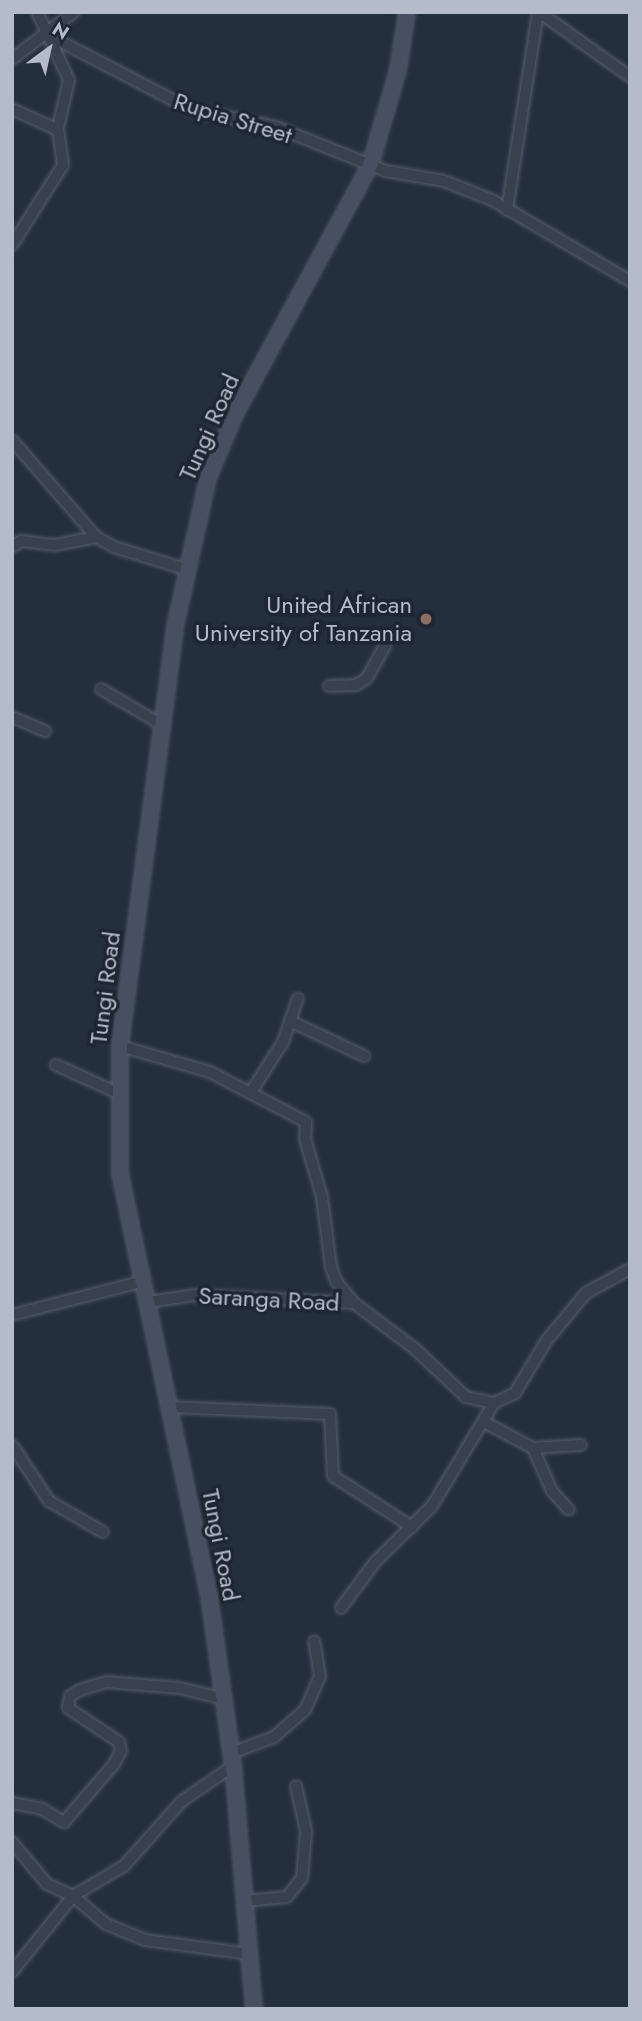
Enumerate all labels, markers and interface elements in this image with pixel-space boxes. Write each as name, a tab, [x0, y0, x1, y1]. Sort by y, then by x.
north arrow	[14, 14, 84, 84]
text: N	[47, 16, 74, 46]
street label: Rupia Street	[170, 86, 296, 150]
street label: Tungi Road	[173, 369, 245, 485]
place label: United African University of Tanzania	[195, 591, 412, 647]
marker: United African University of Tanzania	[418, 611, 434, 627]
street label: Tungi Road	[84, 930, 126, 1046]
street label: Saranga Road	[198, 1281, 340, 1317]
street label: Tungi Road	[196, 1487, 246, 1603]

